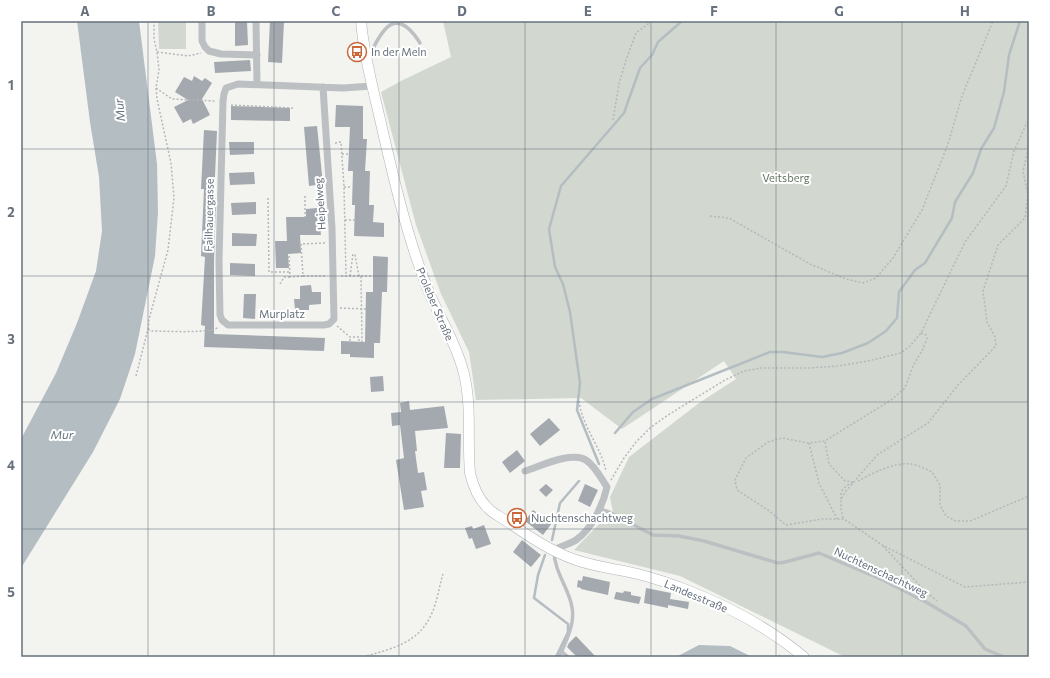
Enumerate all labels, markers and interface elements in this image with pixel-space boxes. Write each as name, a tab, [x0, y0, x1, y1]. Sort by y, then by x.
text: A	[80, 3, 90, 19]
text: B	[207, 3, 216, 19]
text: C	[332, 3, 341, 19]
text: D	[457, 3, 467, 19]
text: E	[584, 3, 592, 19]
text: F	[710, 3, 718, 19]
text: G	[834, 3, 844, 19]
text: H	[960, 3, 970, 19]
bus stop icon: In der Meln	[346, 41, 368, 63]
place label: In der Meln	[371, 45, 427, 58]
text: 1	[8, 77, 14, 93]
water label: Mur	[111, 97, 127, 122]
park label: Veitsberg	[762, 171, 810, 184]
street label: Heipelweg	[311, 177, 328, 231]
street label: Failhauergasse	[201, 178, 216, 252]
text: 2	[7, 204, 15, 220]
street label: Proleber Straße	[414, 265, 457, 343]
street label: Murplatz	[259, 307, 306, 320]
text: 3	[7, 331, 15, 347]
water label: Mur	[51, 427, 75, 441]
text: 4	[7, 457, 15, 473]
bus stop icon: Nuchtenschachtweg	[506, 507, 528, 529]
place label: Nuchtenschachtweg	[531, 511, 633, 524]
street label: Nuchtenschachtweg	[832, 544, 930, 599]
street label: Landesstraße	[663, 576, 730, 615]
text: 5	[7, 584, 15, 600]

